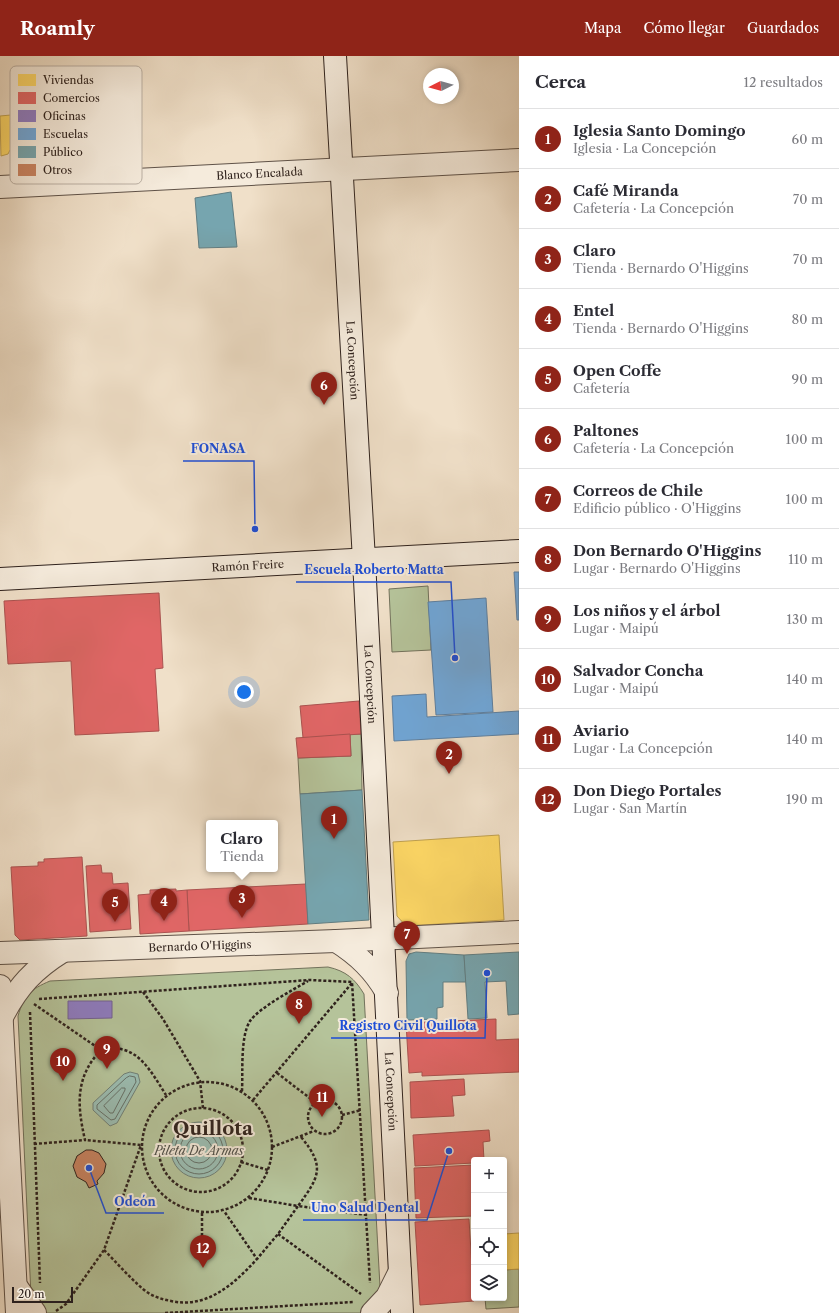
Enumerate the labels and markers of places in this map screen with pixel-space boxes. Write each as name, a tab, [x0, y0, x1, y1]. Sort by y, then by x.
pin: 6	[311, 372, 337, 405]
callout: FONASA	[183, 437, 254, 461]
callout: Escuela Roberto Matta	[296, 558, 451, 582]
pin: 2	[436, 741, 462, 774]
pin: 1	[321, 806, 347, 839]
pin: 3	[229, 885, 255, 918]
pin: 4	[151, 888, 177, 921]
pin: 5	[102, 889, 128, 922]
pin: 7	[394, 921, 420, 954]
pin: 8	[286, 991, 312, 1024]
callout: Registro Civil Quillota	[331, 1014, 485, 1038]
pin: 9	[94, 1036, 120, 1069]
pin: 10	[50, 1048, 76, 1081]
pin: 11	[309, 1084, 335, 1117]
callout: Odeón	[106, 1189, 164, 1213]
callout: Uno Salud Dental	[303, 1196, 427, 1220]
pin: 12	[190, 1235, 216, 1268]

